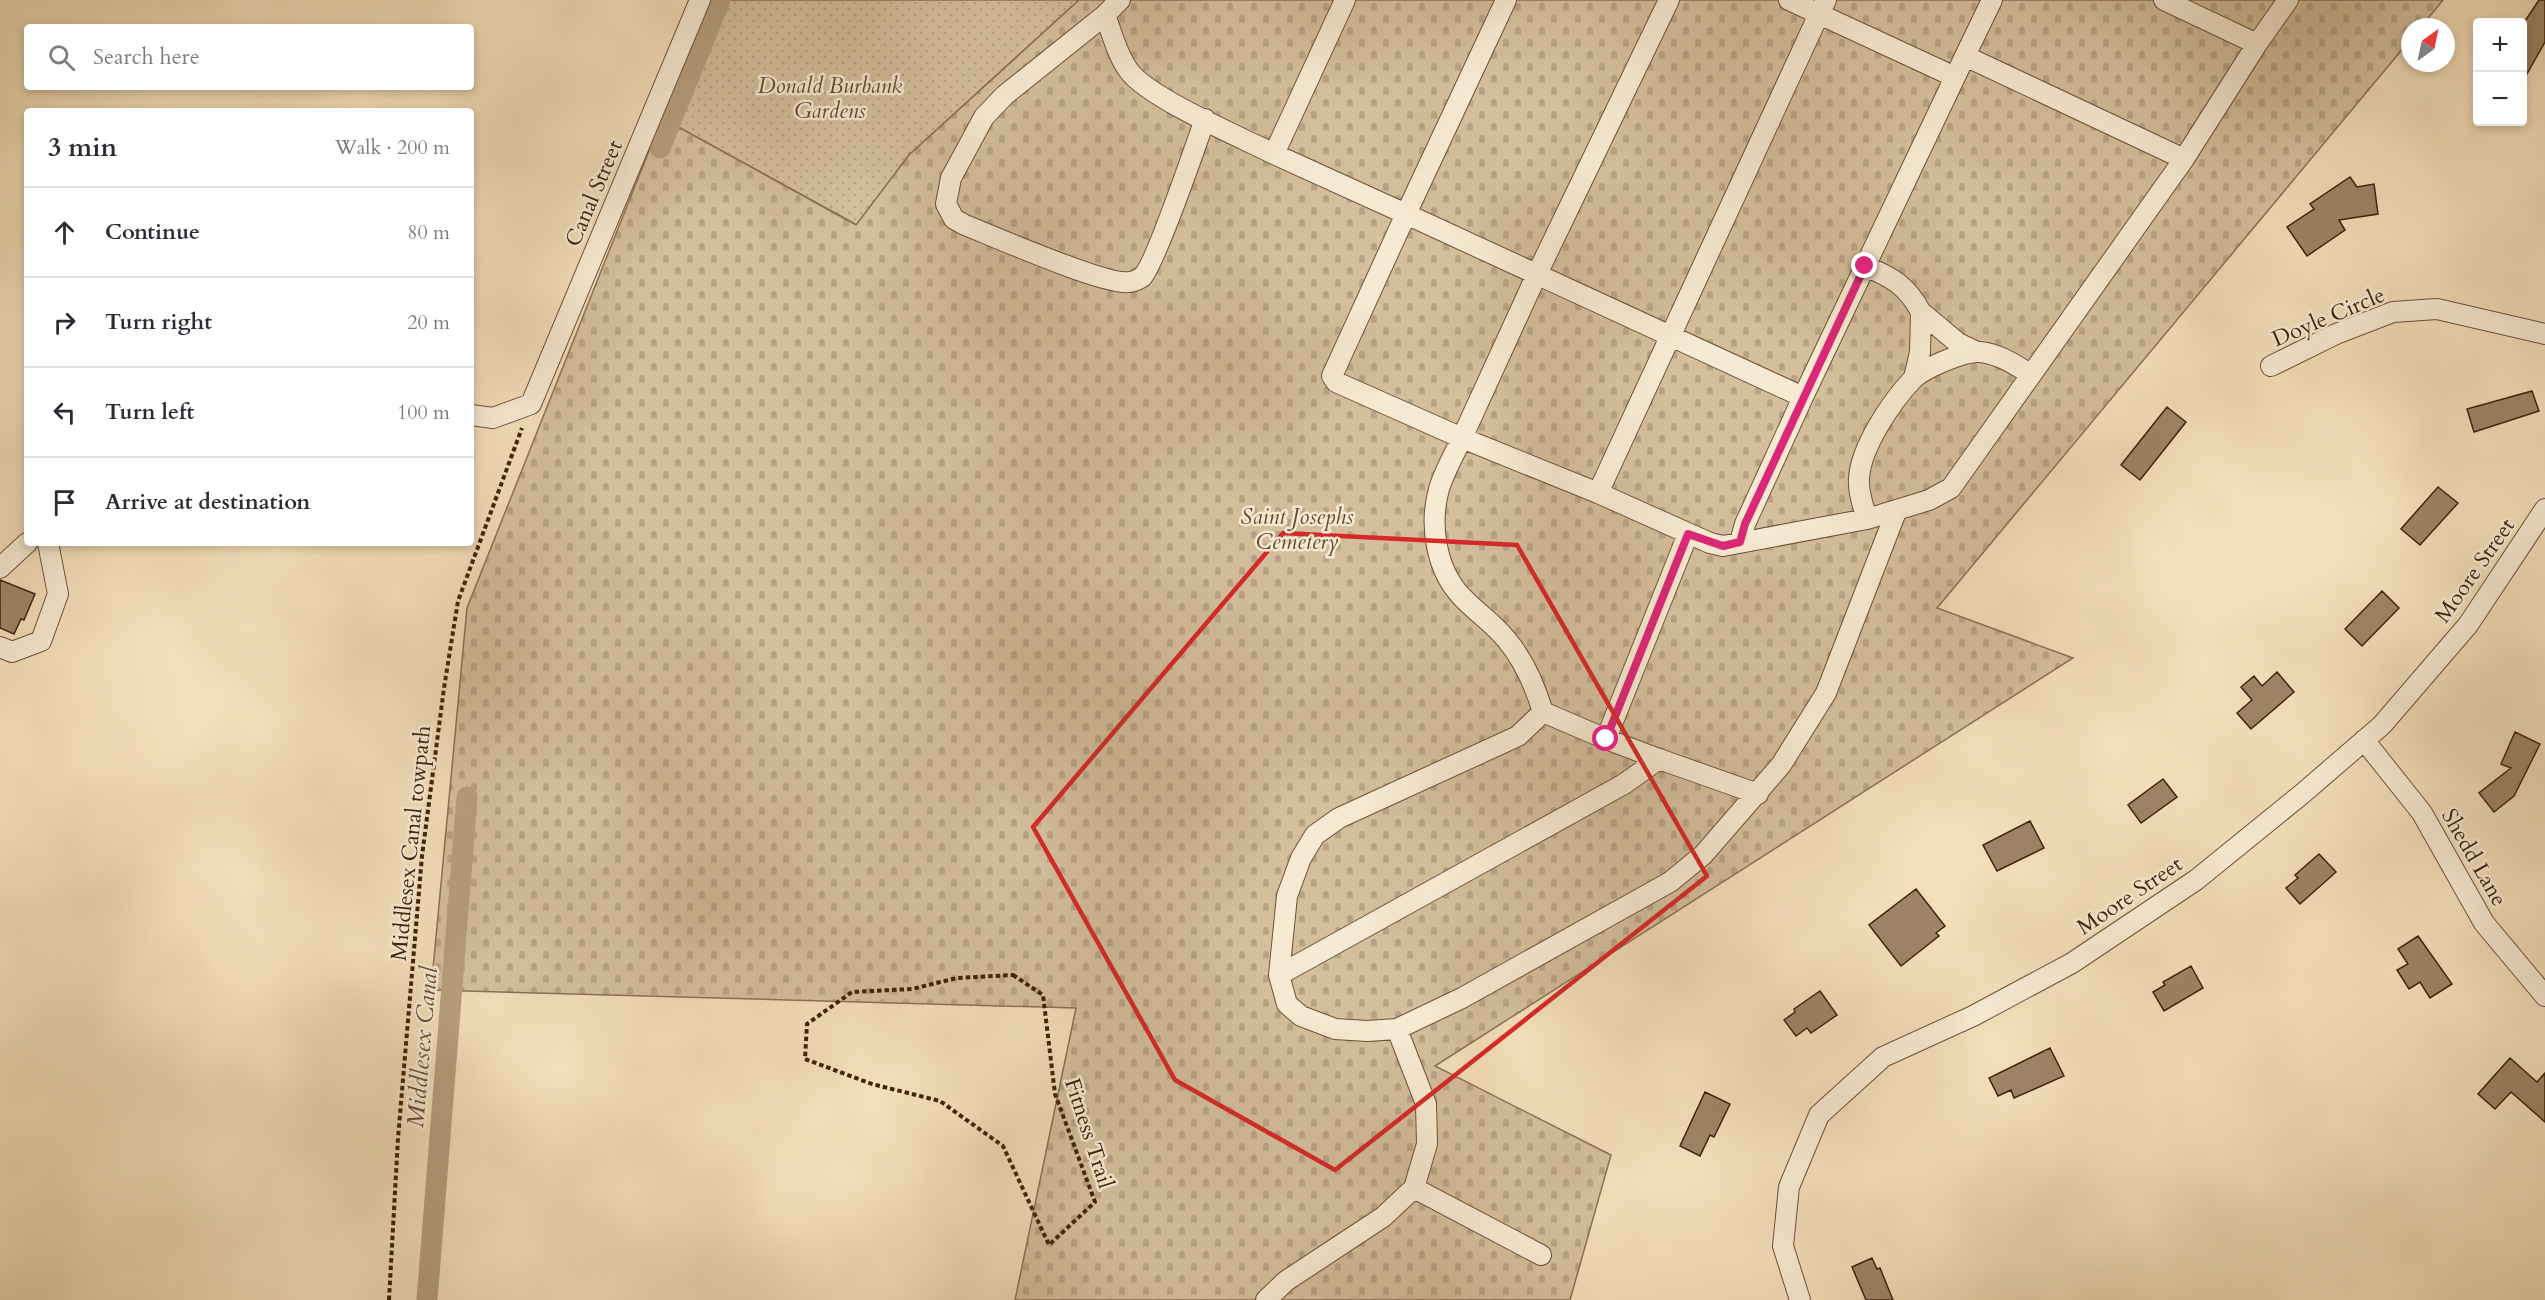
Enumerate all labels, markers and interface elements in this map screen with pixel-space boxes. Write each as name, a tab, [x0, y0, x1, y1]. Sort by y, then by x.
north arrow	[2401, 18, 2455, 72]
map controls	[2473, 18, 2527, 126]
button: +	[2473, 18, 2527, 72]
search box	[24, 24, 474, 90]
icon: search	[45, 41, 78, 74]
text: Search here	[93, 42, 200, 72]
park label: Donald Burbank Gardens	[758, 71, 902, 126]
button: −	[2473, 72, 2527, 126]
text: 3 min	[48, 130, 117, 165]
text: Walk · 200 m	[335, 134, 450, 161]
street label: Canal Street	[558, 136, 630, 251]
icon: ahead	[48, 216, 81, 249]
text: Continue	[105, 217, 200, 247]
text: 80 m	[407, 219, 450, 246]
route end	[1851, 252, 1877, 278]
street label: Doyle Circle	[2268, 280, 2389, 354]
icon: right	[48, 306, 81, 339]
text: Turn right	[105, 307, 212, 337]
text: 20 m	[407, 309, 450, 336]
icon: left	[48, 396, 81, 429]
text: Turn left	[105, 397, 194, 427]
text: 100 m	[397, 399, 450, 426]
icon: arrive	[48, 486, 81, 519]
text: Arrive at destination	[105, 487, 310, 517]
park label: Saint Josephs Cemetery	[1241, 502, 1354, 557]
street label: Moore Street	[2428, 512, 2522, 629]
street label: Middlesex Canal towpath	[384, 724, 438, 962]
route start	[1592, 725, 1618, 751]
street label: Shedd Lane	[2434, 803, 2514, 912]
street label: Moore Street	[2071, 849, 2188, 942]
water label: Middlesex Canal	[399, 964, 446, 1129]
street label: Fitness Trail	[1057, 1074, 1121, 1193]

